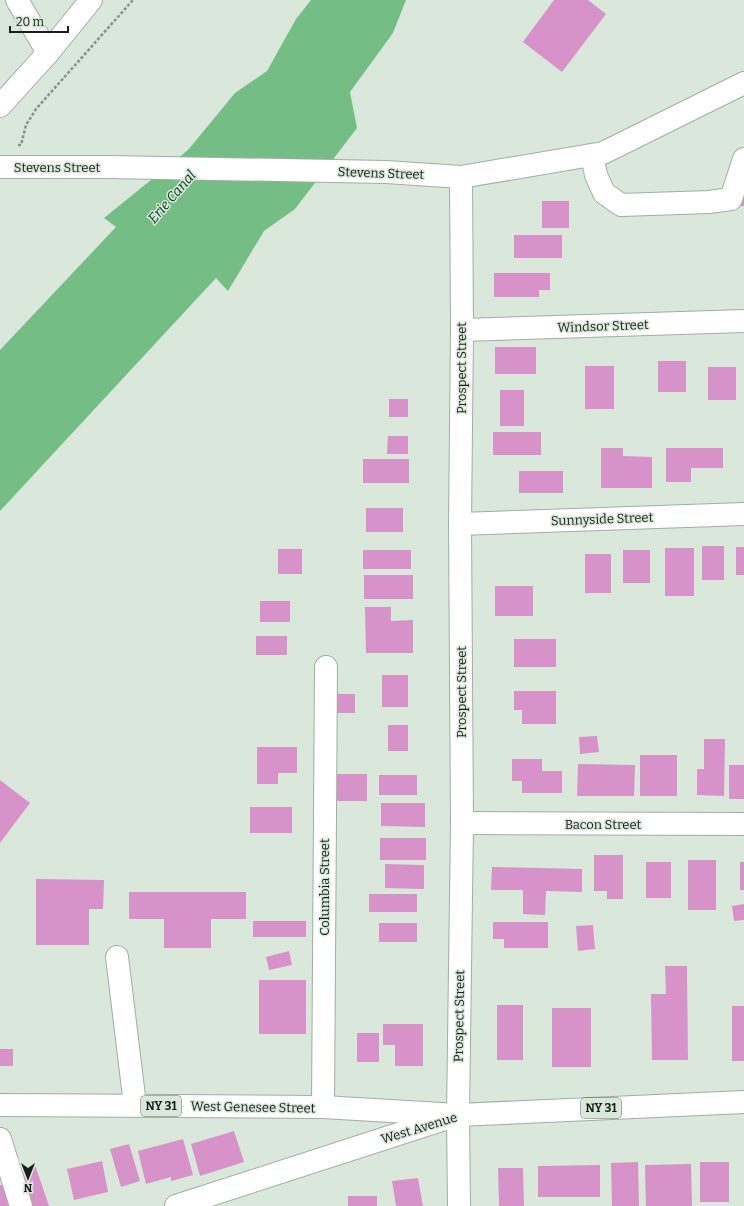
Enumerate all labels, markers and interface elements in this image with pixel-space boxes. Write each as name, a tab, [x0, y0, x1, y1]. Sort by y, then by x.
scale bar	[10, 8, 68, 34]
text: 20 m	[16, 15, 45, 29]
street label: Stevens Street	[14, 160, 101, 175]
street label: Stevens Street	[338, 164, 425, 182]
water label: Erie Canal	[144, 167, 200, 227]
street label: Windsor Street	[557, 317, 649, 335]
street label: Prospect Street	[454, 322, 469, 414]
street label: Sunnyside Street	[551, 510, 654, 528]
street label: Prospect Street	[454, 646, 469, 738]
street label: Bacon Street	[565, 817, 642, 832]
street label: Columbia Street	[317, 838, 332, 936]
street label: Prospect Street	[451, 970, 467, 1062]
road number: NY 31	[141, 1096, 181, 1116]
street label: West Genesee Street	[191, 1098, 316, 1116]
road number: NY 31	[581, 1098, 621, 1118]
street label: West Avenue	[379, 1109, 459, 1147]
north arrow	[8, 1158, 48, 1198]
text: N	[23, 1181, 32, 1194]

